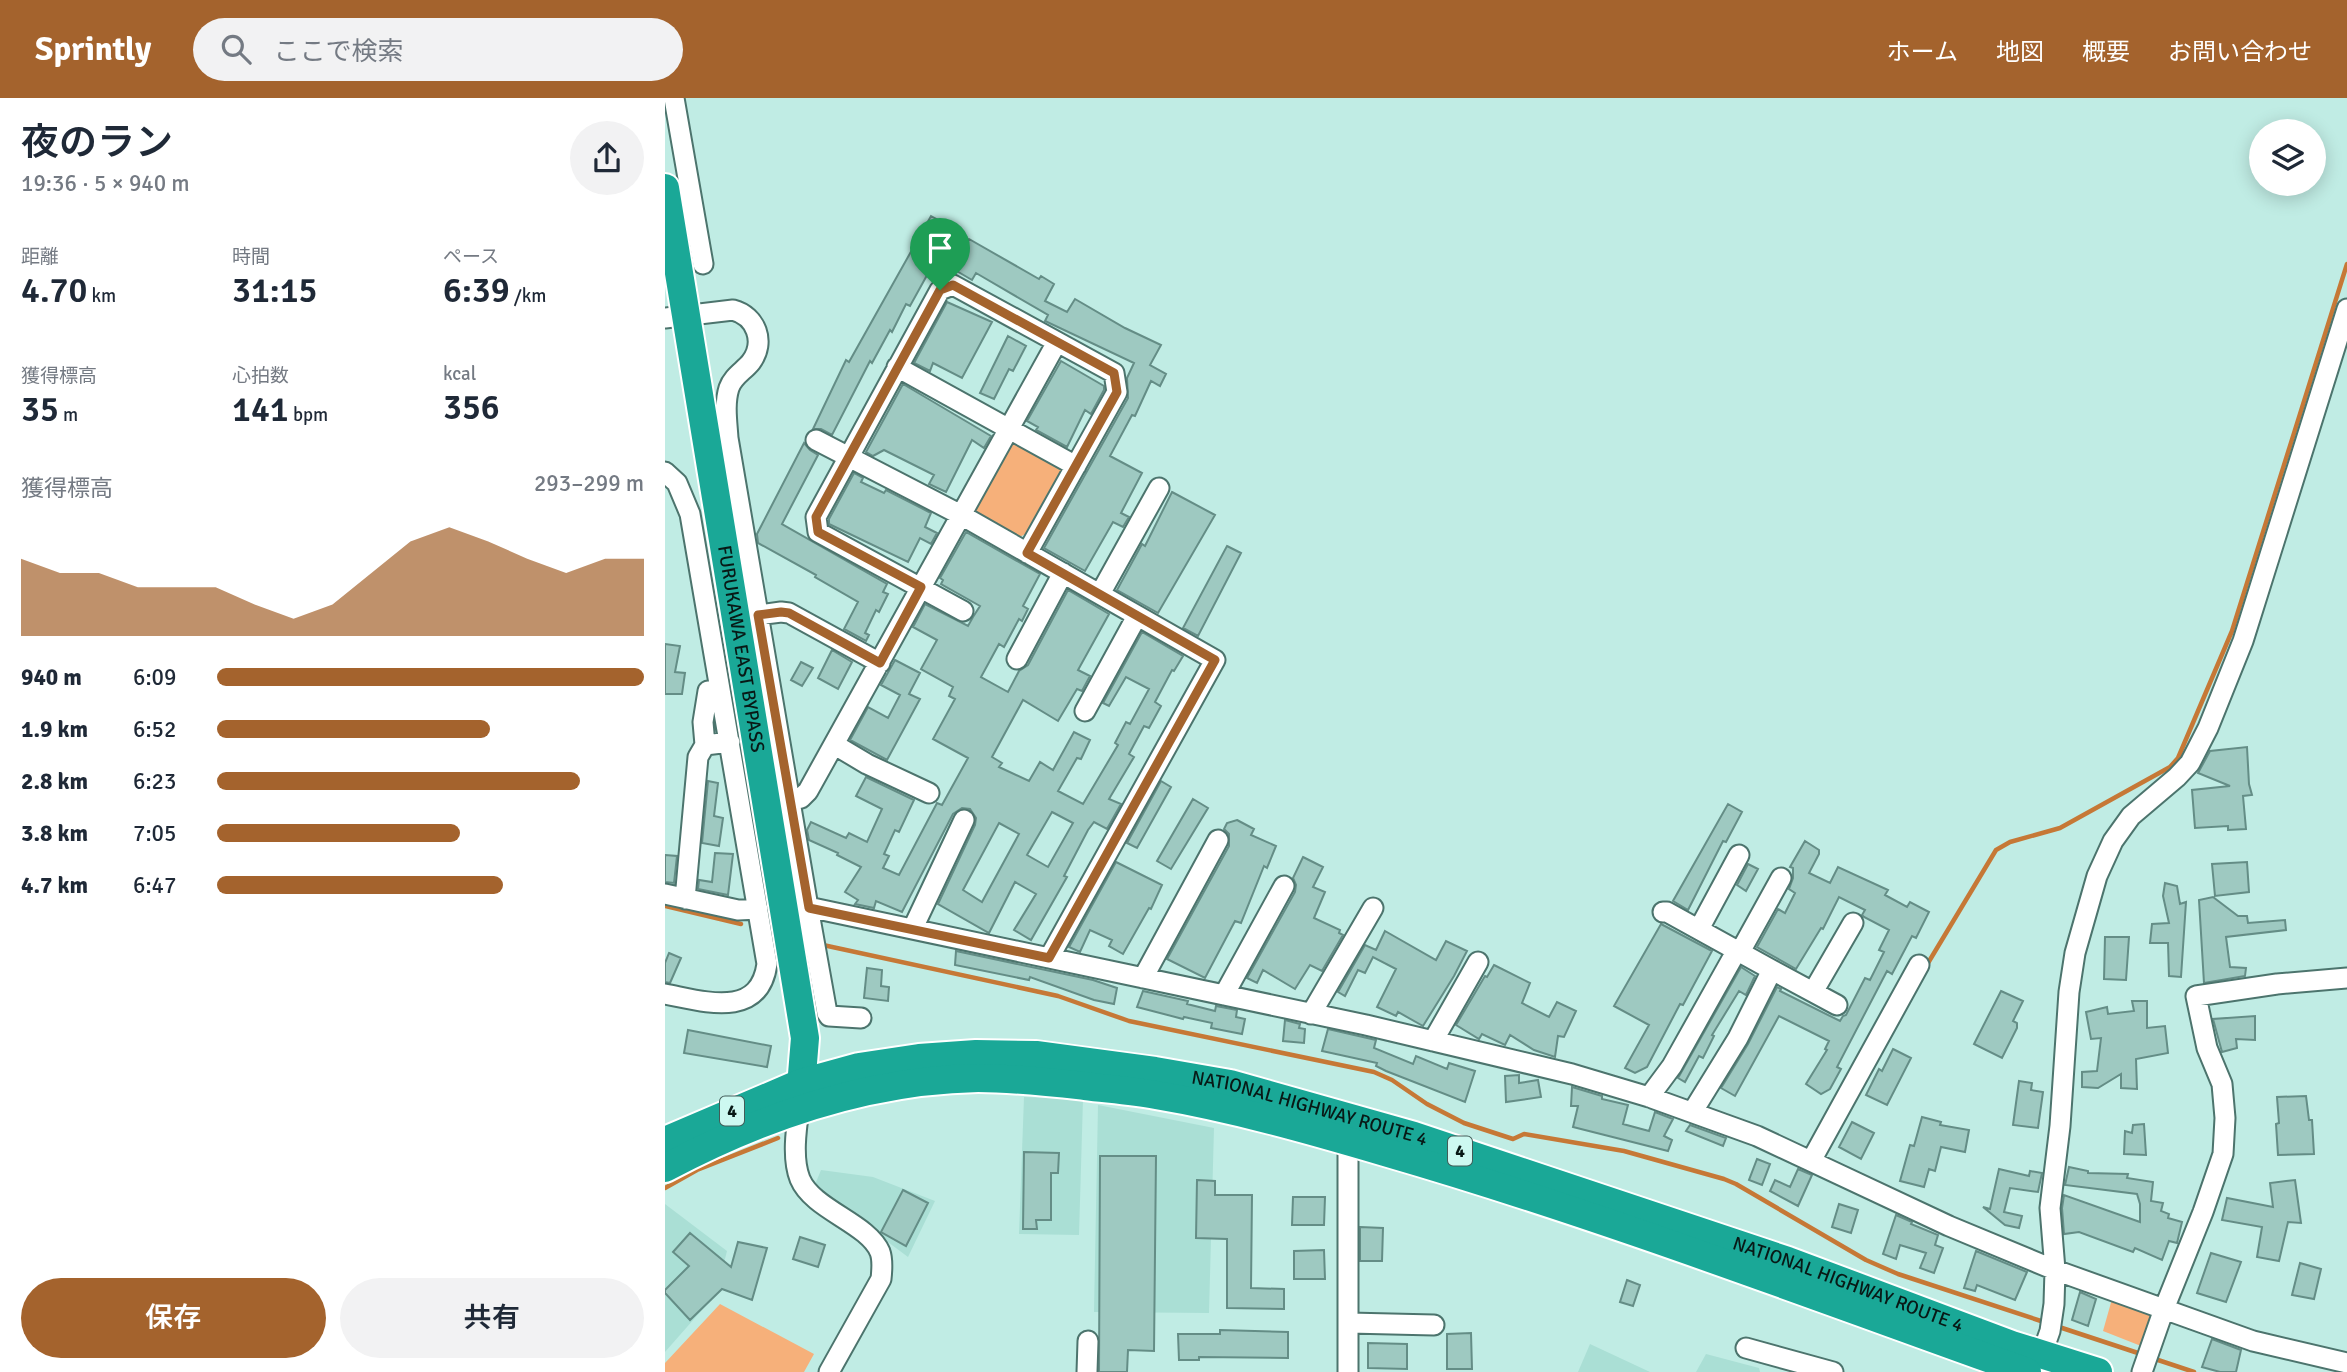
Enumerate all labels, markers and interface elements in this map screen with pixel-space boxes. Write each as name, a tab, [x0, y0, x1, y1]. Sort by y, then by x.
search box	[193, 18, 683, 81]
text: Sprintly	[35, 29, 151, 70]
icon: search	[217, 30, 255, 68]
text: ここで検索	[273, 36, 403, 68]
text: ホーム	[1887, 37, 1958, 67]
text: 地図	[1996, 37, 2044, 67]
text: 概要	[2082, 37, 2130, 67]
text: お問い合わせ	[2168, 37, 2312, 67]
text: 夜のラン	[21, 119, 173, 166]
map controls	[2249, 119, 2326, 196]
button: layers	[2249, 119, 2326, 196]
button: share	[570, 121, 644, 195]
text: 19:36 · 5 × 940 m	[21, 169, 190, 198]
pin	[910, 218, 970, 290]
icon: arrive	[921, 229, 959, 267]
text: 距離	[21, 245, 59, 269]
text: 時間	[232, 245, 270, 269]
text: ペース	[443, 245, 499, 269]
text: 4.70	[21, 269, 87, 312]
text: 31:15	[232, 269, 317, 312]
text: 6:39	[443, 269, 510, 312]
text: km	[87, 284, 116, 308]
text: /km	[510, 284, 546, 308]
text: kcal	[443, 362, 476, 386]
text: 獲得標高	[21, 364, 97, 388]
text: 心拍数	[232, 364, 289, 388]
text: 356	[443, 386, 500, 429]
text: 35	[21, 388, 59, 431]
text: 141	[232, 388, 289, 431]
text: m	[59, 403, 78, 427]
text: bpm	[289, 403, 328, 427]
text: 293–299 m	[534, 469, 644, 498]
text: 獲得標高	[21, 474, 113, 503]
street label: FURUKAWA EAST BYPASS	[712, 544, 770, 754]
text: 940 m	[21, 663, 82, 692]
text: 6:09	[133, 663, 176, 692]
text: 1.9 km	[21, 715, 88, 744]
text: 6:52	[133, 715, 176, 744]
text: 2.8 km	[21, 767, 88, 796]
text: 6:23	[133, 767, 176, 796]
text: 3.8 km	[21, 819, 88, 848]
text: 7:05	[133, 819, 176, 848]
text: 4.7 km	[21, 871, 88, 900]
text: 6:47	[133, 871, 176, 900]
street label: NATIONAL HIGHWAY ROUTE 4	[1190, 1066, 1431, 1152]
road number: 4	[720, 1096, 744, 1126]
road number: 4	[1448, 1136, 1472, 1166]
street label: NATIONAL HIGHWAY ROUTE 4	[1730, 1231, 1967, 1338]
button: 保存	[21, 1278, 326, 1358]
button: 共有	[340, 1278, 644, 1358]

